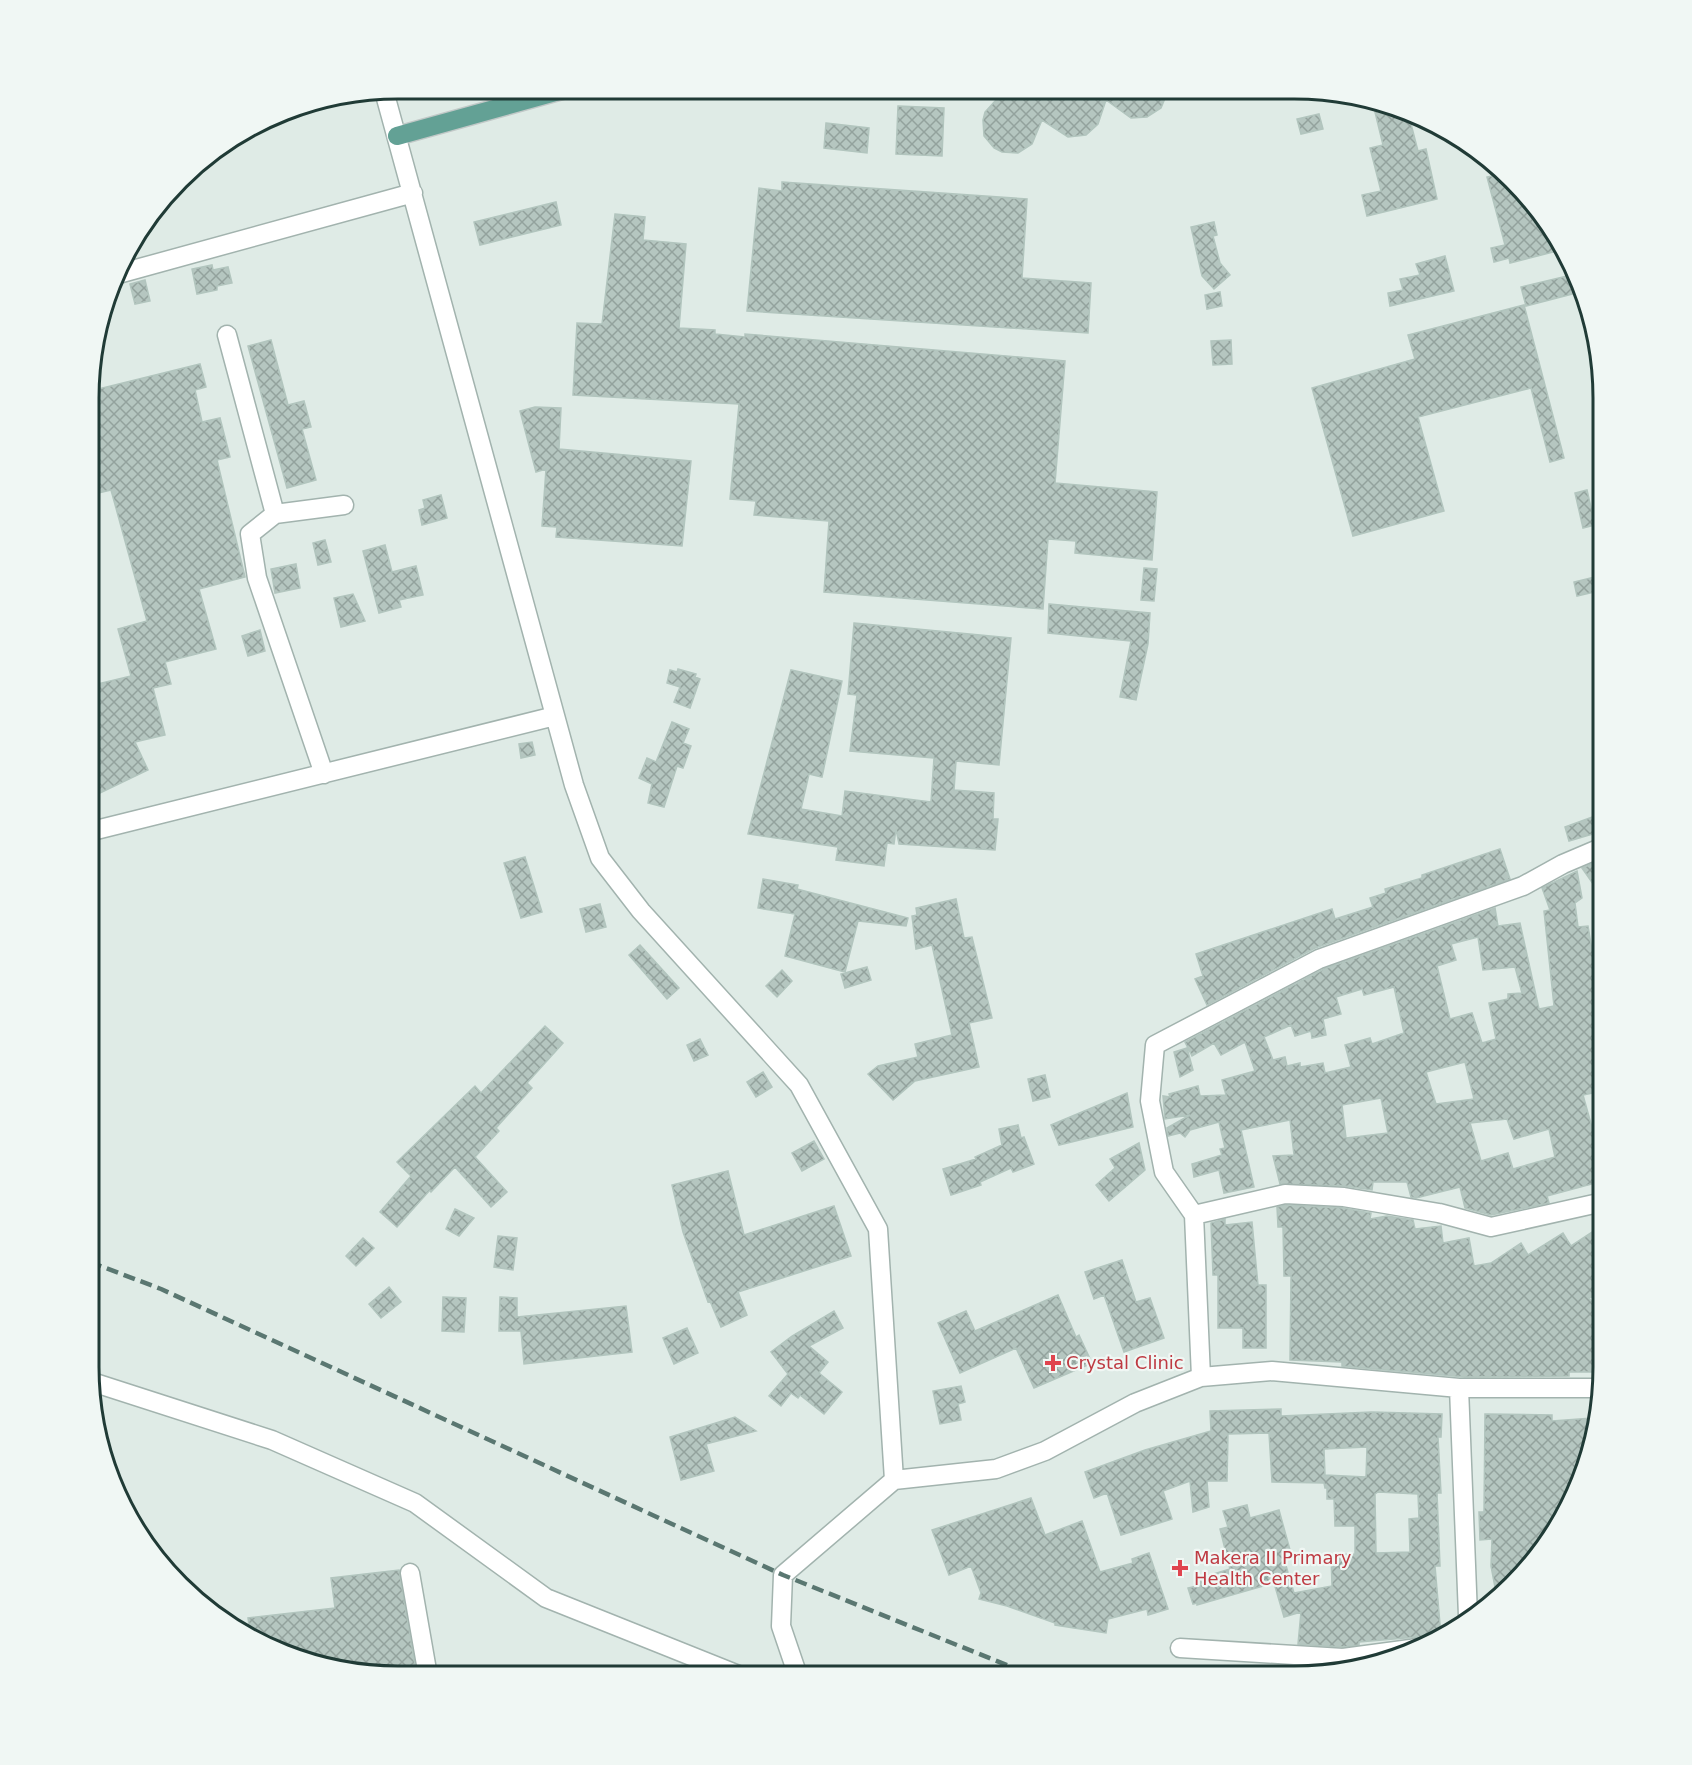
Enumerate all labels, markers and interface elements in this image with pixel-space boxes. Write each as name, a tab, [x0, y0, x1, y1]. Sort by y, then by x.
place label: Crystal Clinic	[1066, 1352, 1184, 1373]
marker: Crystal Clinic	[1044, 1354, 1062, 1372]
place label: Makera II Primary Health Center	[1194, 1547, 1352, 1589]
marker: Makera II Primary Health Center	[1171, 1559, 1189, 1577]

